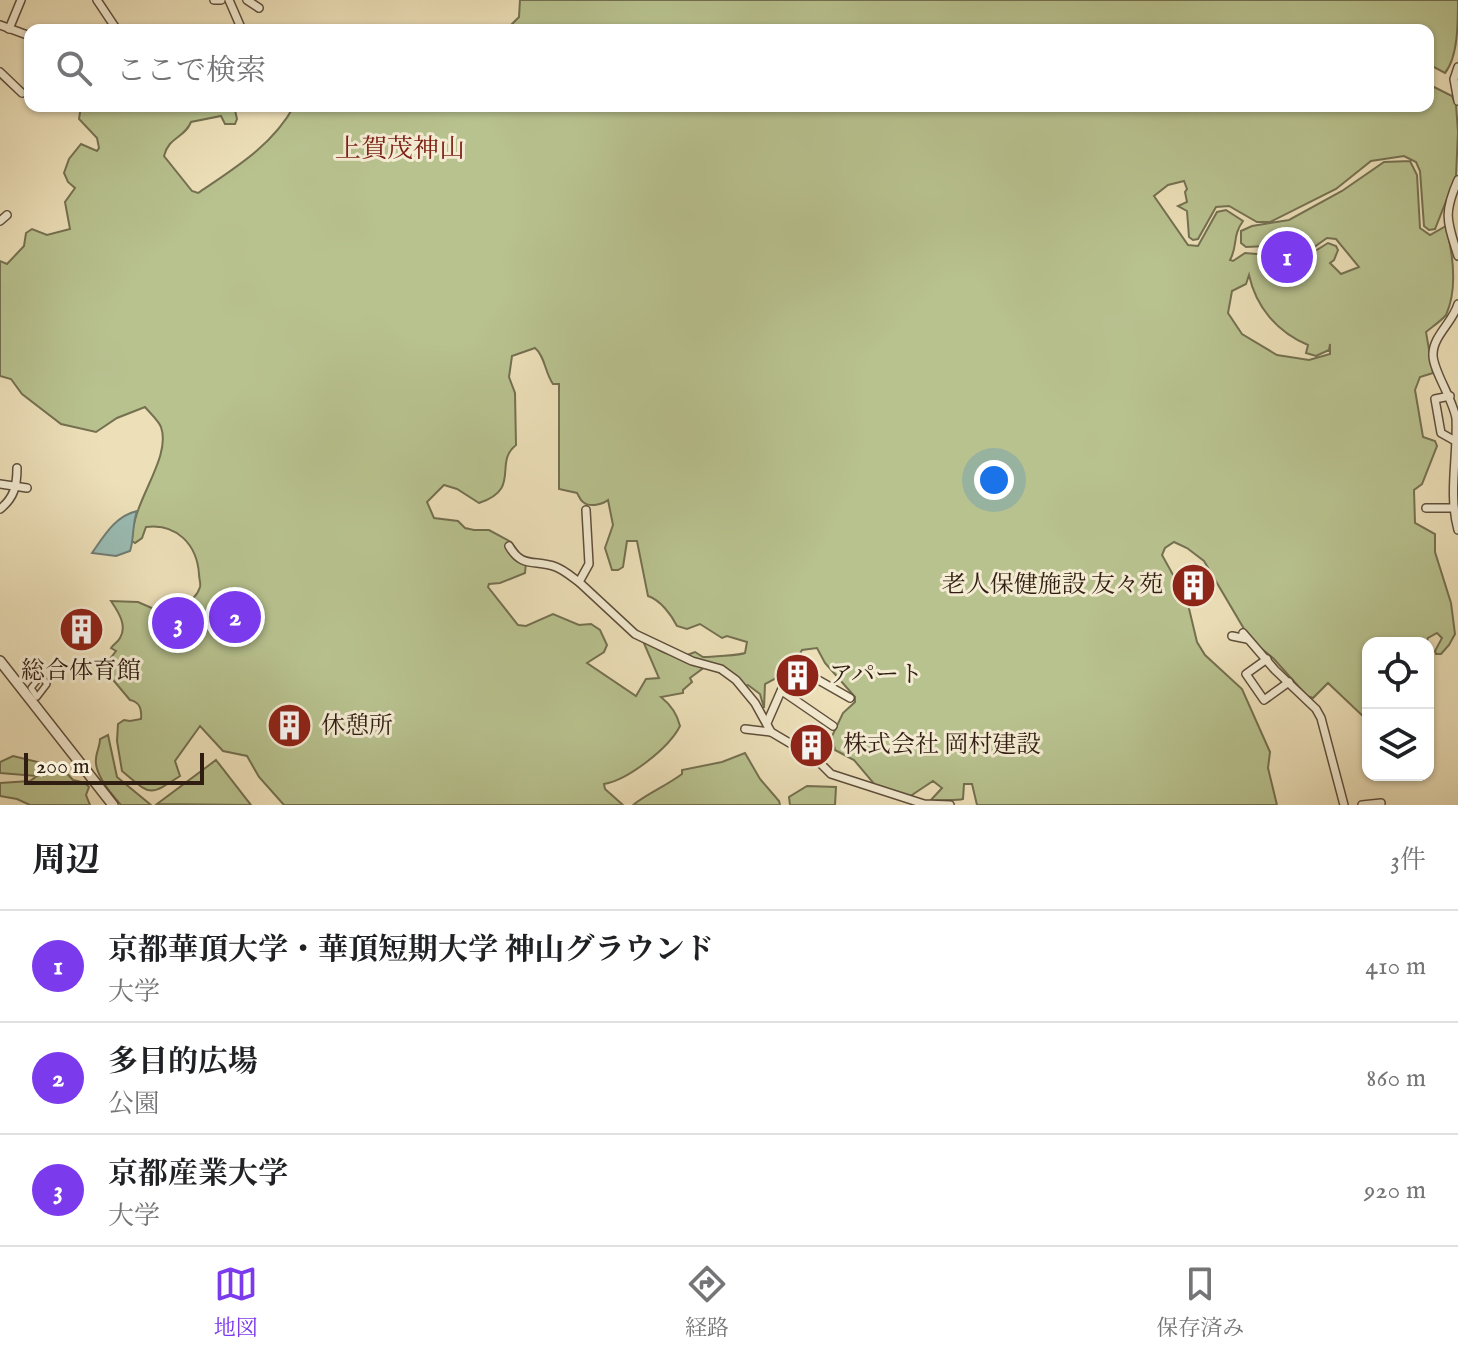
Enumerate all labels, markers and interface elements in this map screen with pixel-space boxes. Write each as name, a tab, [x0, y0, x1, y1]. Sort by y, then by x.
search box	[24, 24, 1434, 112]
icon: search	[52, 46, 96, 90]
text: ここで検索	[116, 53, 266, 91]
district label: 上賀茂神山	[335, 133, 465, 166]
pin: 1	[1261, 227, 1313, 287]
your location	[974, 460, 1014, 500]
building icon: 老人保健施設 友々苑	[1170, 561, 1218, 609]
place label: 老人保健施設 友々苑	[942, 570, 1163, 601]
pin: 2	[209, 587, 261, 647]
pin: 3	[152, 593, 204, 653]
building icon: 総合体育館	[57, 605, 105, 653]
map controls	[1362, 637, 1434, 781]
button: locate	[1362, 637, 1434, 709]
building icon: アパート	[774, 651, 822, 699]
place label: 総合体育館	[21, 656, 141, 687]
place label: アパート	[829, 660, 923, 691]
building icon: 休憩所	[266, 702, 314, 750]
button: layers	[1362, 709, 1434, 781]
place label: 休憩所	[321, 711, 393, 742]
building icon: 株式会社 岡村建設	[788, 721, 836, 769]
place label: 株式会社 岡村建設	[843, 730, 1040, 761]
scale bar	[24, 749, 204, 785]
text: 200 m	[36, 753, 90, 781]
text: 周辺	[32, 840, 100, 883]
text: 3件	[1390, 844, 1426, 877]
text: 京都華頂大学・華頂短期大学 神山グラウンド	[108, 932, 715, 970]
text: 1	[53, 950, 63, 983]
text: 410 m	[1365, 950, 1426, 983]
text: 大学	[108, 976, 160, 1009]
text: 多目的広場	[108, 1044, 258, 1082]
text: 2	[52, 1062, 64, 1095]
text: 860 m	[1366, 1062, 1426, 1095]
text: 公園	[108, 1088, 160, 1121]
text: 京都産業大学	[108, 1156, 288, 1194]
text: 3	[53, 1174, 63, 1207]
text: 920 m	[1364, 1174, 1426, 1207]
text: 大学	[108, 1200, 160, 1233]
tab: 地図	[214, 1262, 258, 1343]
tab: 経路	[685, 1262, 729, 1343]
tab: 保存済み	[1156, 1262, 1244, 1343]

